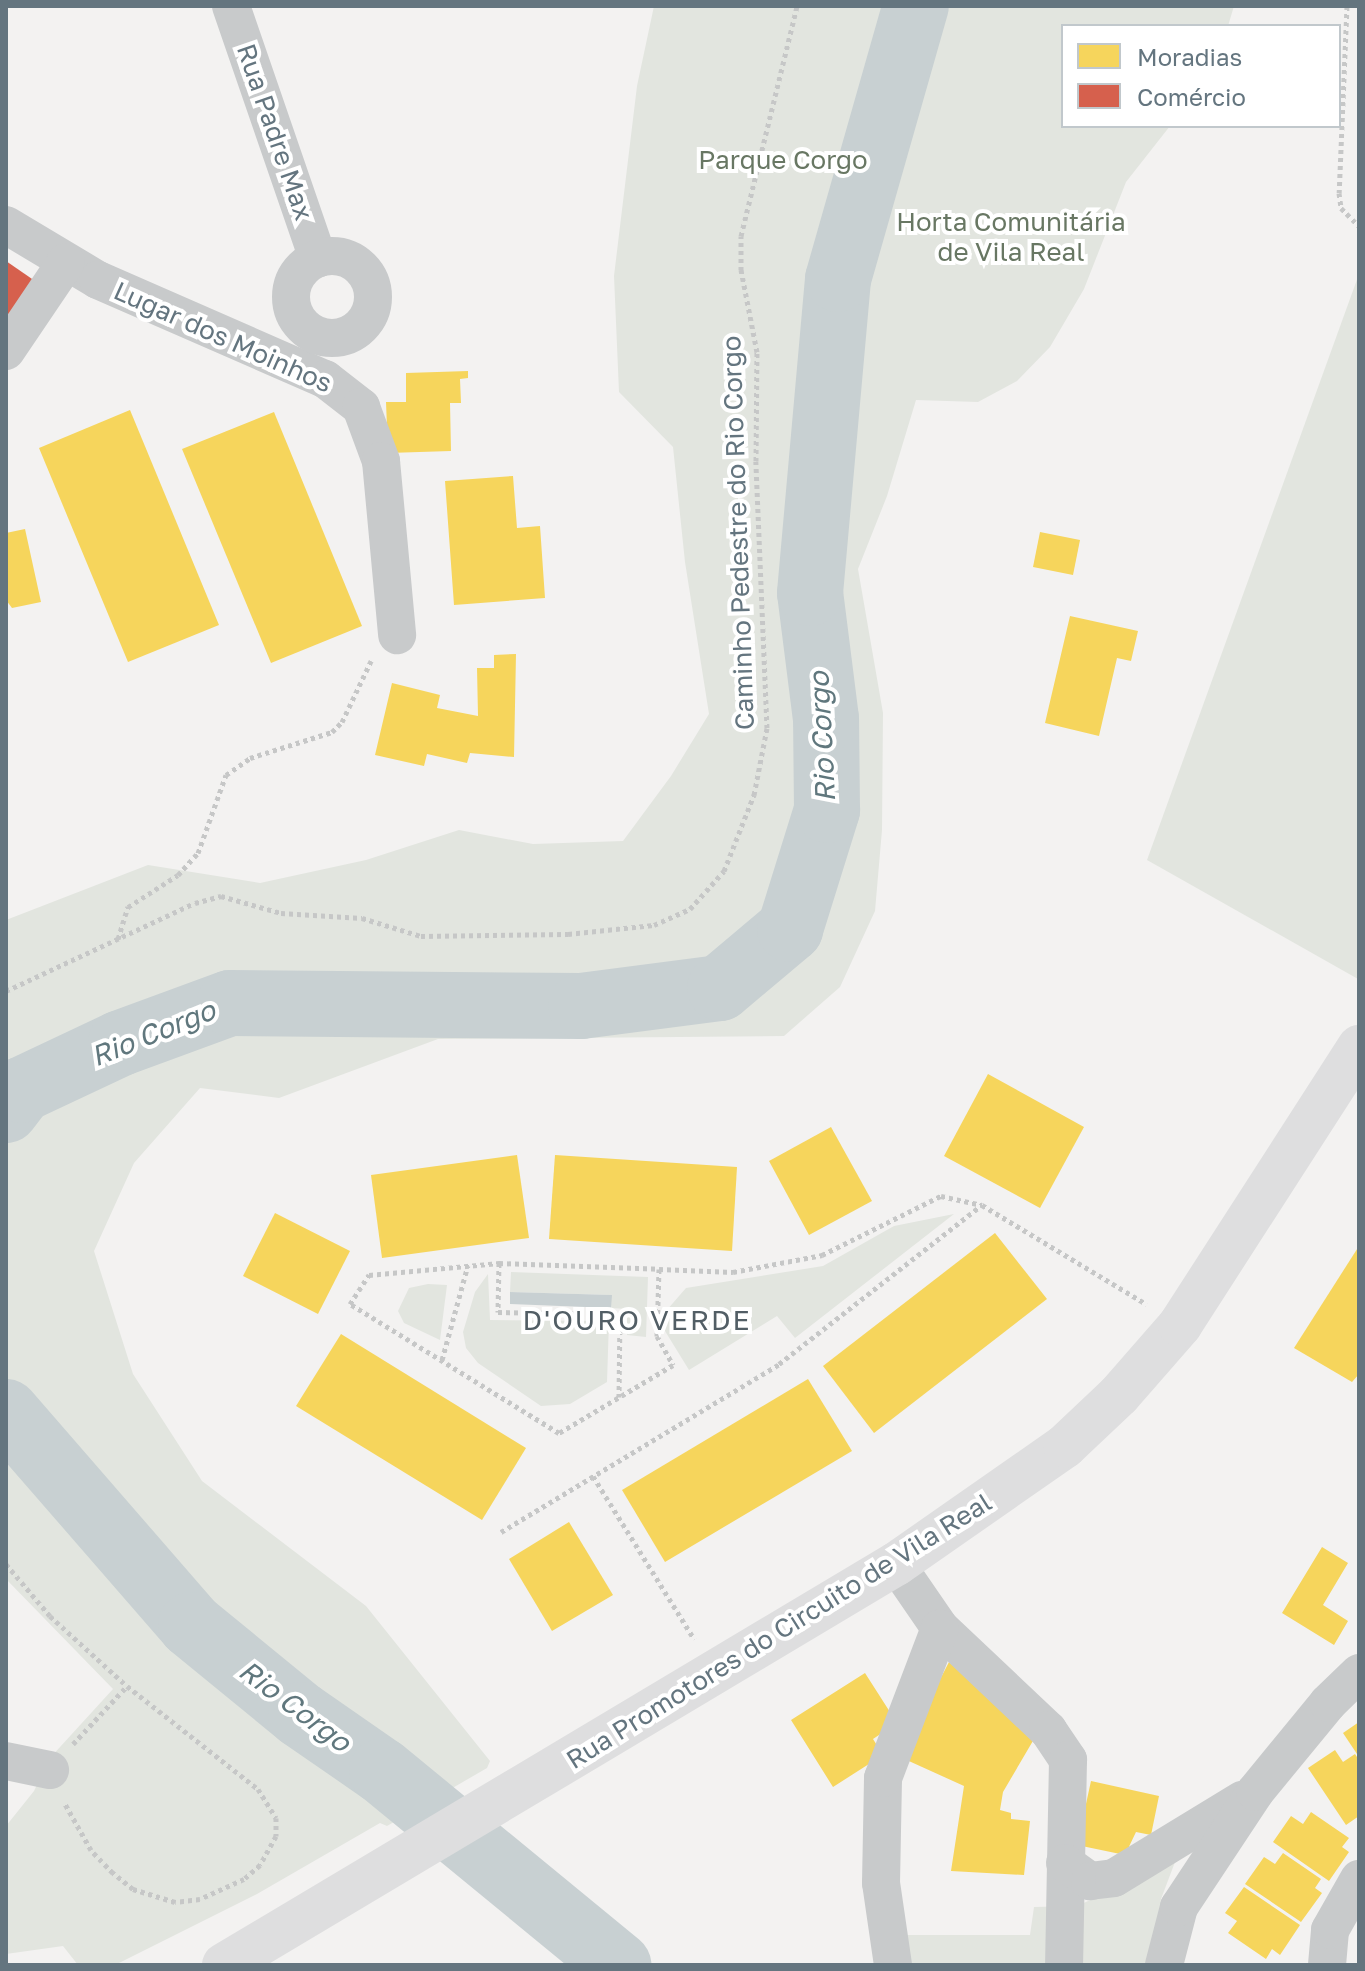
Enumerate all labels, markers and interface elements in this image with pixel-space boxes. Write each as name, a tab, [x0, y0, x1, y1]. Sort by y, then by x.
legend	[1061, 24, 1341, 128]
street label: Rua Padre Max	[230, 40, 320, 224]
text: Moradias	[1137, 42, 1242, 71]
text: Comércio	[1137, 82, 1246, 111]
park label: Parque Corgo	[698, 144, 868, 176]
park label: Horta Comunitária de Vila Real	[896, 206, 1126, 268]
street label: Lugar dos Moinhos	[109, 275, 337, 399]
street label: Caminho Pedestre do Rio Corgo	[716, 335, 760, 731]
water label: Rio Corgo	[802, 671, 842, 803]
water label: Rio Corgo	[86, 993, 220, 1073]
district label: D'OURO VERDE	[522, 1303, 752, 1337]
street label: Rua Promotores do Circuito de Vila Real	[561, 1487, 997, 1775]
water label: Rio Corgo	[233, 1653, 357, 1759]

